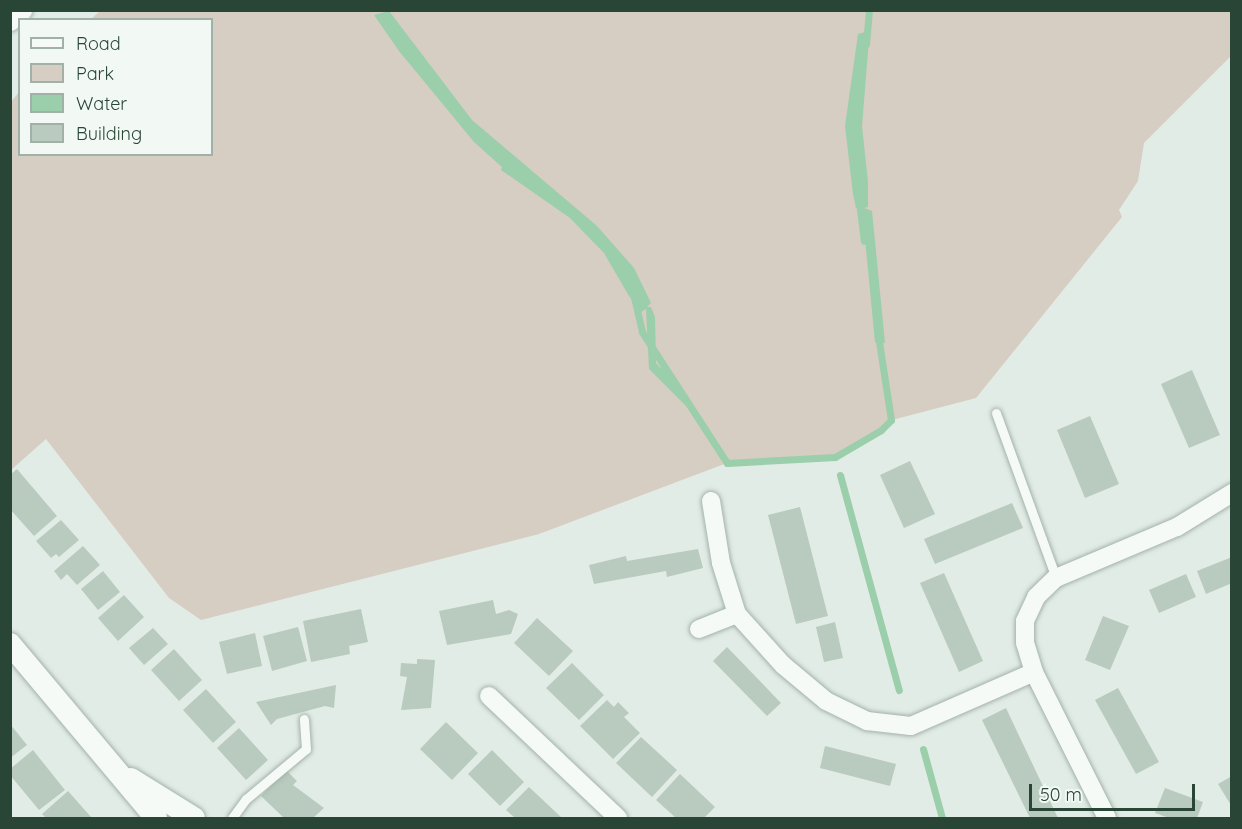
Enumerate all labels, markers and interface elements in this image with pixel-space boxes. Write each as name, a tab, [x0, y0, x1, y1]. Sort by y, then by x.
legend	[18, 18, 213, 156]
text: Road	[76, 32, 121, 55]
text: Park	[76, 62, 114, 85]
text: Water	[76, 92, 127, 115]
text: Building	[76, 122, 142, 145]
scale bar	[1032, 772, 1198, 810]
text: 50 m	[1040, 783, 1082, 806]

